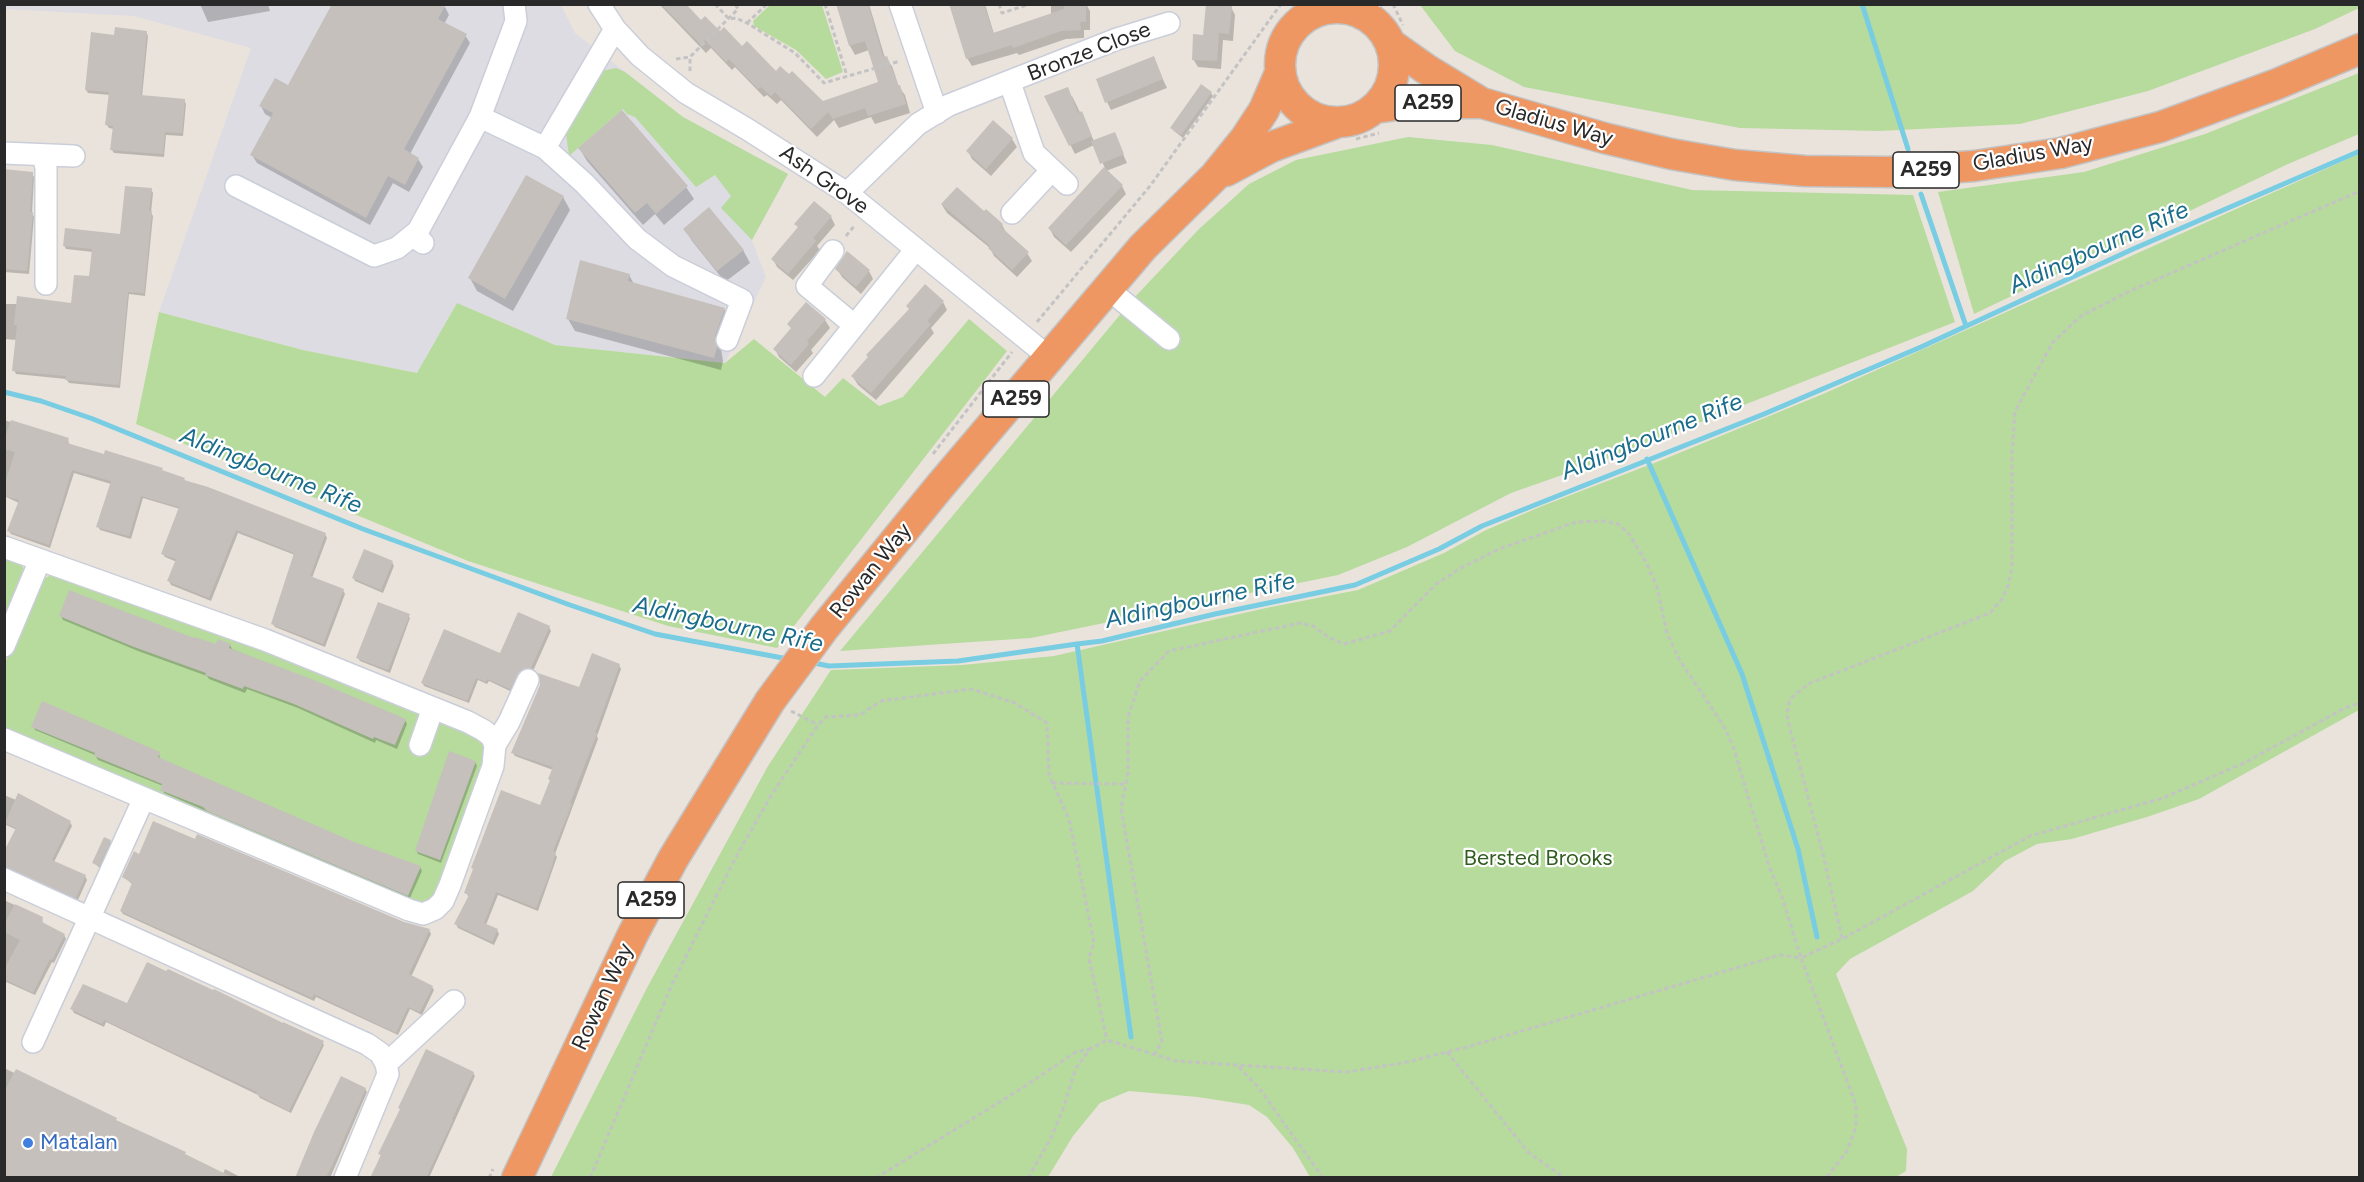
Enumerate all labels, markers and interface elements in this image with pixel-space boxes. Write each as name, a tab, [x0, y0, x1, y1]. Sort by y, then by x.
street label: Bronze Close	[1024, 16, 1154, 88]
road number: A259	[1395, 85, 1461, 121]
street label: Gladius Way	[1492, 94, 1616, 152]
street label: Gladius Way	[1971, 130, 2095, 178]
street label: Ash Grove	[774, 140, 874, 220]
road number: A259	[1893, 152, 1959, 188]
water label: Aldingbourne Rife	[2005, 196, 2193, 300]
road number: A259	[983, 381, 1049, 417]
water label: Aldingbourne Rife	[1557, 387, 1747, 487]
water label: Aldingbourne Rife	[176, 421, 366, 521]
street label: Rowan Way	[825, 518, 917, 624]
water label: Aldingbourne Rife	[1102, 567, 1298, 635]
water label: Aldingbourne Rife	[630, 591, 826, 659]
park label: Bersted Brooks	[1463, 846, 1613, 872]
road number: A259	[618, 882, 684, 918]
street label: Rowan Way	[567, 939, 639, 1055]
place label: Matalan	[40, 1130, 118, 1156]
marker: Matalan	[21, 1136, 35, 1150]

